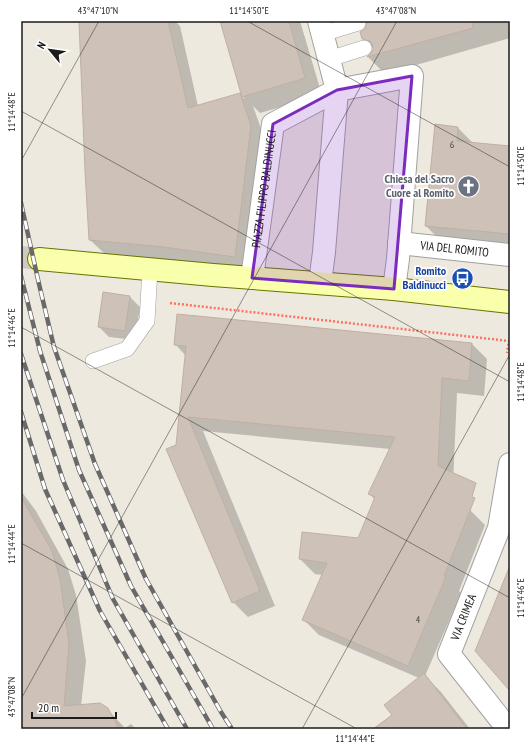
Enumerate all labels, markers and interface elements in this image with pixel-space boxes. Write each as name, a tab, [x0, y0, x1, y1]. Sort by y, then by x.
text: 43°47'10"N	[78, 4, 118, 17]
text: 11°14'50"E	[229, 4, 269, 17]
text: 43°47'08"N	[376, 4, 416, 17]
north arrow	[30, 30, 70, 70]
text: N	[34, 39, 49, 51]
text: 11°14'48"E	[5, 92, 18, 132]
street label: PIAZZA FILIPPO BALDINUCCI	[248, 129, 279, 249]
house number: 6	[450, 138, 455, 151]
text: 11°14'50"E	[514, 146, 527, 186]
place label: Chiesa del Sacro Cuore al Romito	[385, 171, 455, 200]
church icon: Chiesa del Sacro Cuore al Romito	[456, 173, 482, 199]
street label: VIA DEL ROMITO	[419, 237, 490, 260]
place label: Romito Baldinucci	[403, 263, 447, 292]
bus stop icon: Romito Baldinucci	[449, 265, 475, 291]
text: 11°14'46"E	[5, 308, 18, 348]
text: 11°14'48"E	[514, 362, 527, 402]
text: 11°14'44"E	[5, 524, 18, 564]
text: 11°14'46"E	[514, 578, 527, 618]
street label: VIA CRIMEA	[447, 591, 479, 643]
house number: 4	[416, 613, 421, 626]
text: 43°47'08"N	[5, 677, 18, 717]
scale bar	[32, 694, 116, 720]
text: 20 m	[38, 700, 59, 715]
text: 11°14'44"E	[335, 732, 375, 745]

